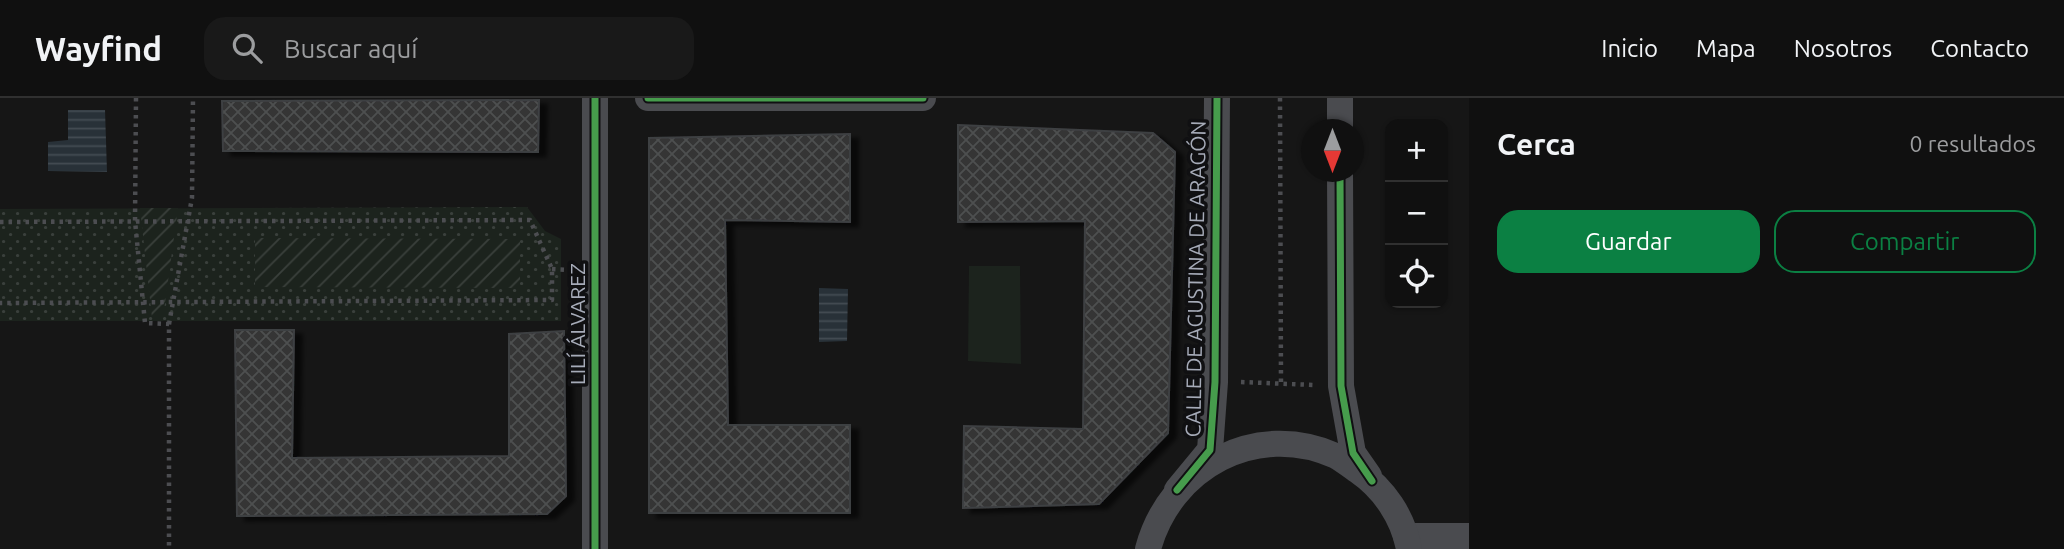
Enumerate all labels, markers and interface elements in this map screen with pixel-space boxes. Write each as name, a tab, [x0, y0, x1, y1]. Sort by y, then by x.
search box	[204, 17, 694, 80]
icon: search	[228, 29, 266, 67]
text: Wayfind	[35, 30, 162, 67]
text: Buscar aquí	[284, 34, 418, 63]
text: Inicio	[1601, 35, 1658, 62]
text: Mapa	[1696, 35, 1756, 62]
text: Nosotros	[1794, 35, 1892, 62]
text: Contacto	[1930, 35, 2029, 62]
north arrow	[1301, 119, 1364, 182]
map controls	[1385, 119, 1448, 308]
button: +	[1385, 119, 1448, 182]
street label: CALLE DE AGUSTINA DE ARAGÓN	[1180, 120, 1210, 438]
text: Cerca	[1497, 127, 1576, 161]
text: 0 resultados	[1910, 131, 2036, 156]
button: −	[1385, 182, 1448, 245]
button: Guardar	[1497, 210, 1760, 273]
button: Compartir	[1774, 210, 2036, 273]
button: locate	[1385, 245, 1448, 308]
street label: LILÍ ÁLVAREZ	[565, 263, 589, 385]

